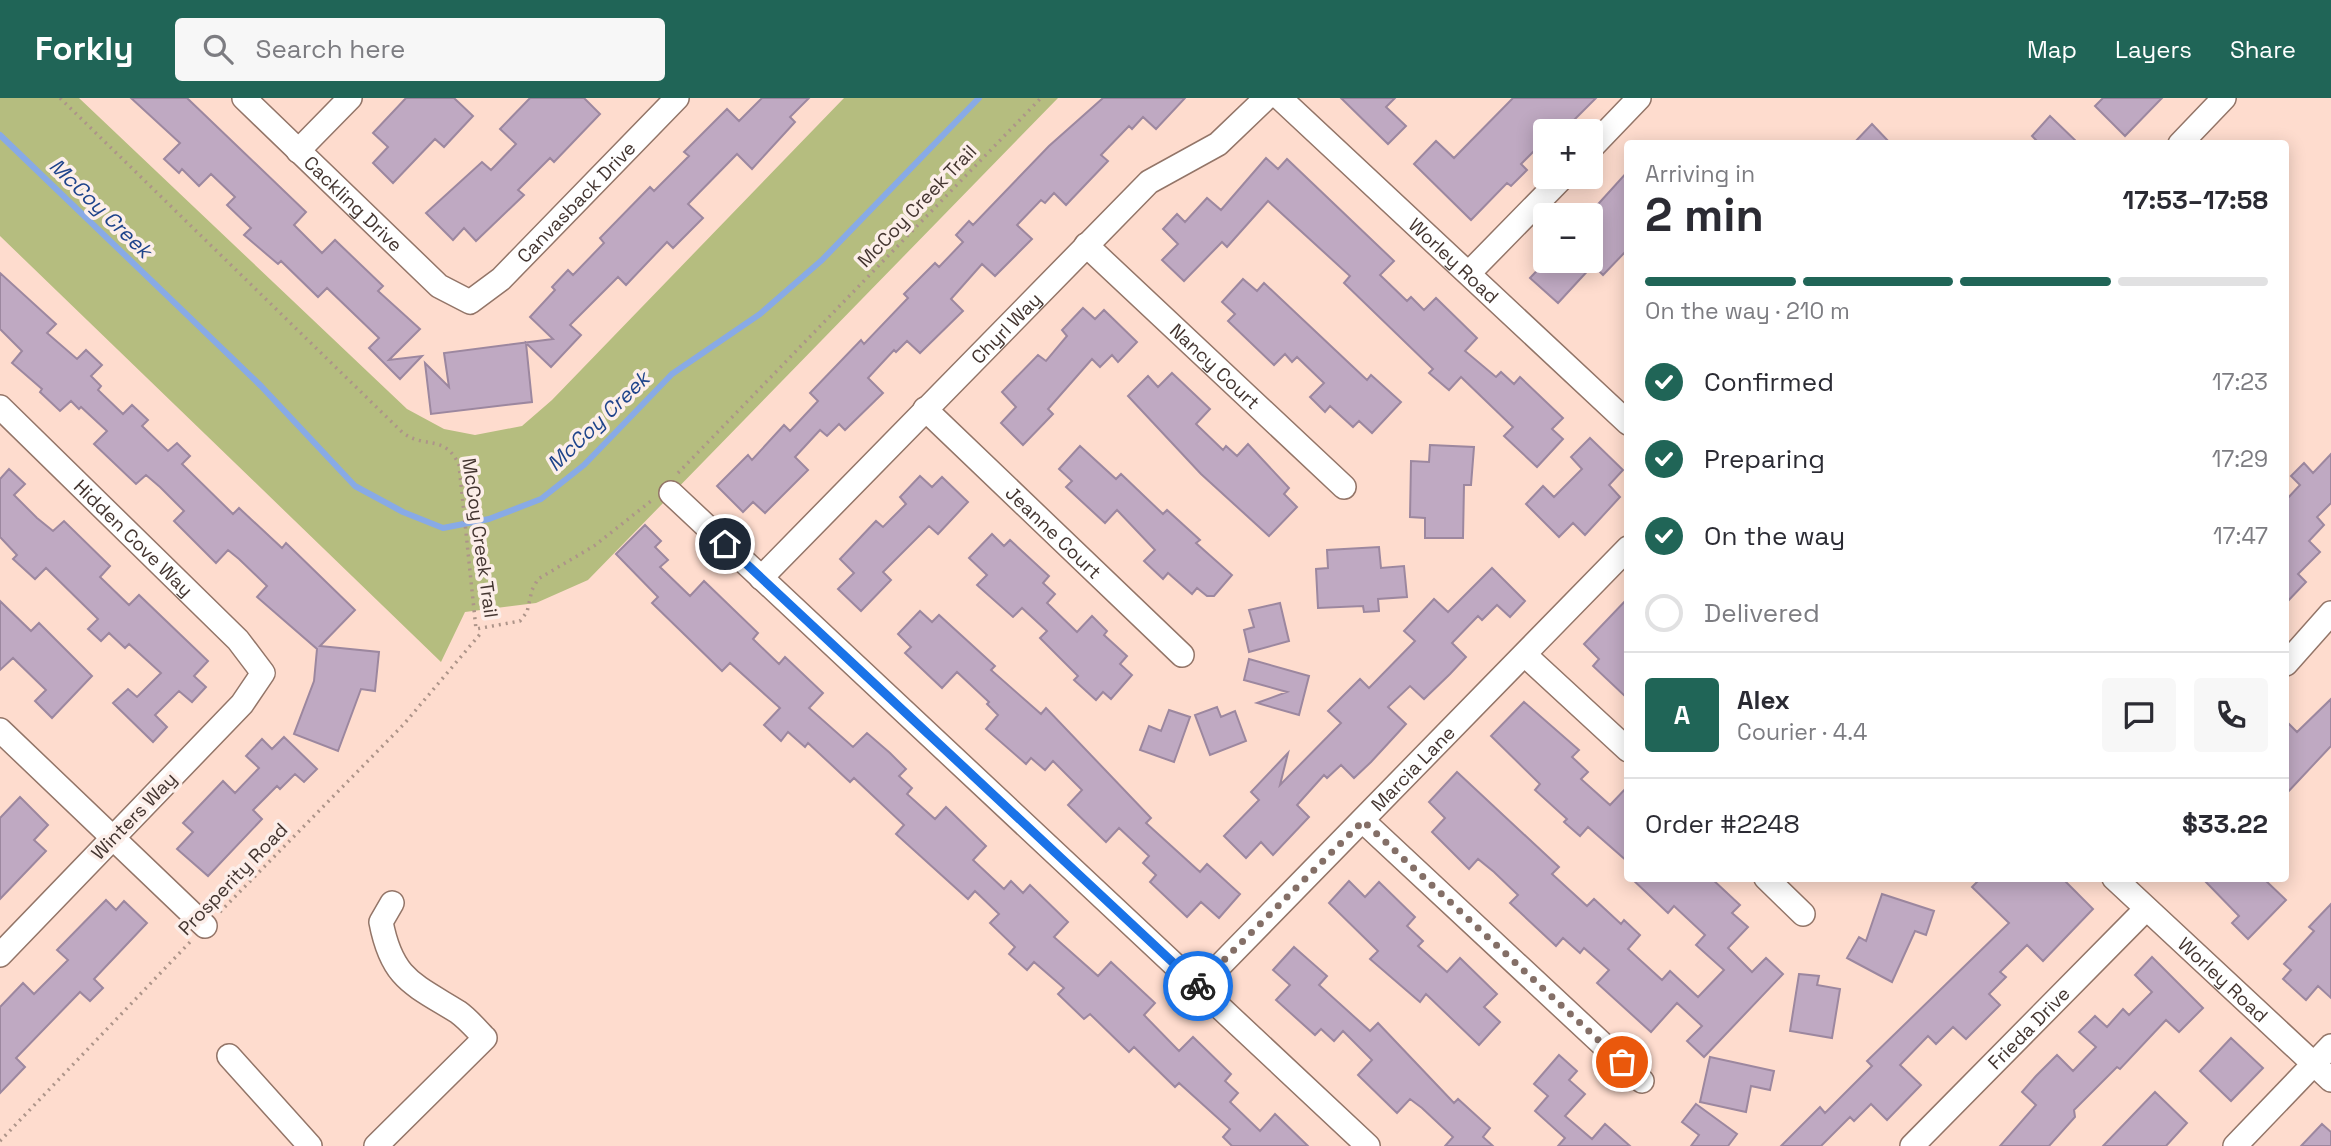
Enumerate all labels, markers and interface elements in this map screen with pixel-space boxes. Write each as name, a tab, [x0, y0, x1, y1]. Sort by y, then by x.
search box	[175, 18, 665, 81]
text: Forkly	[35, 28, 133, 70]
icon: search	[199, 30, 237, 68]
text: Search here	[255, 32, 405, 66]
text: Map	[2027, 34, 2077, 65]
text: Layers	[2115, 34, 2192, 65]
text: Share	[2230, 34, 2296, 65]
map controls	[1533, 119, 1603, 273]
button: +	[1533, 119, 1603, 189]
street label: Canvasback Drive	[511, 136, 641, 268]
street label: McCoy Creek Trail	[852, 139, 982, 273]
street label: Cackling Drive	[299, 150, 408, 257]
water label: McCoy Creek	[44, 152, 160, 266]
text: Arriving in	[1645, 159, 1755, 189]
text: 17:53–17:58	[2122, 183, 2268, 217]
text: 2 min	[1645, 186, 1764, 244]
button: −	[1533, 203, 1603, 273]
street label: Worley Road	[1404, 212, 1504, 309]
street label: Chyrl Way	[965, 287, 1047, 369]
text: On the way · 210 m	[1645, 296, 1850, 326]
street label: Nancy Court	[1165, 318, 1265, 414]
water label: McCoy Creek	[541, 363, 657, 477]
icon: check	[1645, 363, 1683, 401]
text: Confirmed	[1704, 365, 1834, 399]
text: 17:23	[2212, 367, 2268, 397]
icon: check	[1645, 440, 1683, 478]
text: Preparing	[1704, 442, 1825, 476]
text: 17:29	[2212, 444, 2268, 474]
street label: McCoy Creek Trail	[456, 456, 504, 620]
street label: Hidden Cove Way	[69, 474, 199, 602]
street label: Jeanne Court	[1000, 480, 1107, 584]
pin	[695, 514, 755, 574]
icon: check	[1645, 517, 1683, 555]
text: On the way	[1704, 519, 1845, 553]
text: 17:47	[2213, 521, 2268, 551]
icon: home	[706, 525, 744, 563]
text: Delivered	[1704, 596, 1820, 630]
button: chat	[2102, 678, 2176, 752]
button: phone	[2194, 678, 2268, 752]
text: Alex	[1737, 683, 1790, 717]
text: A	[1674, 698, 1690, 732]
text: Courier · 4.4	[1737, 717, 1867, 747]
street label: Marcia Lane	[1365, 720, 1460, 816]
street label: Winters Way	[86, 767, 182, 865]
text: Order #2248	[1645, 807, 1800, 841]
text: $33.22	[2182, 807, 2268, 841]
street label: Prosperity Road	[173, 817, 293, 941]
street label: Worley Road	[2173, 931, 2273, 1028]
courier	[1163, 951, 1233, 1021]
icon: bike	[1179, 967, 1217, 1005]
street label: Frieda Drive	[1982, 981, 2075, 1075]
pin	[1592, 1032, 1652, 1092]
icon: bag	[1603, 1043, 1641, 1081]

